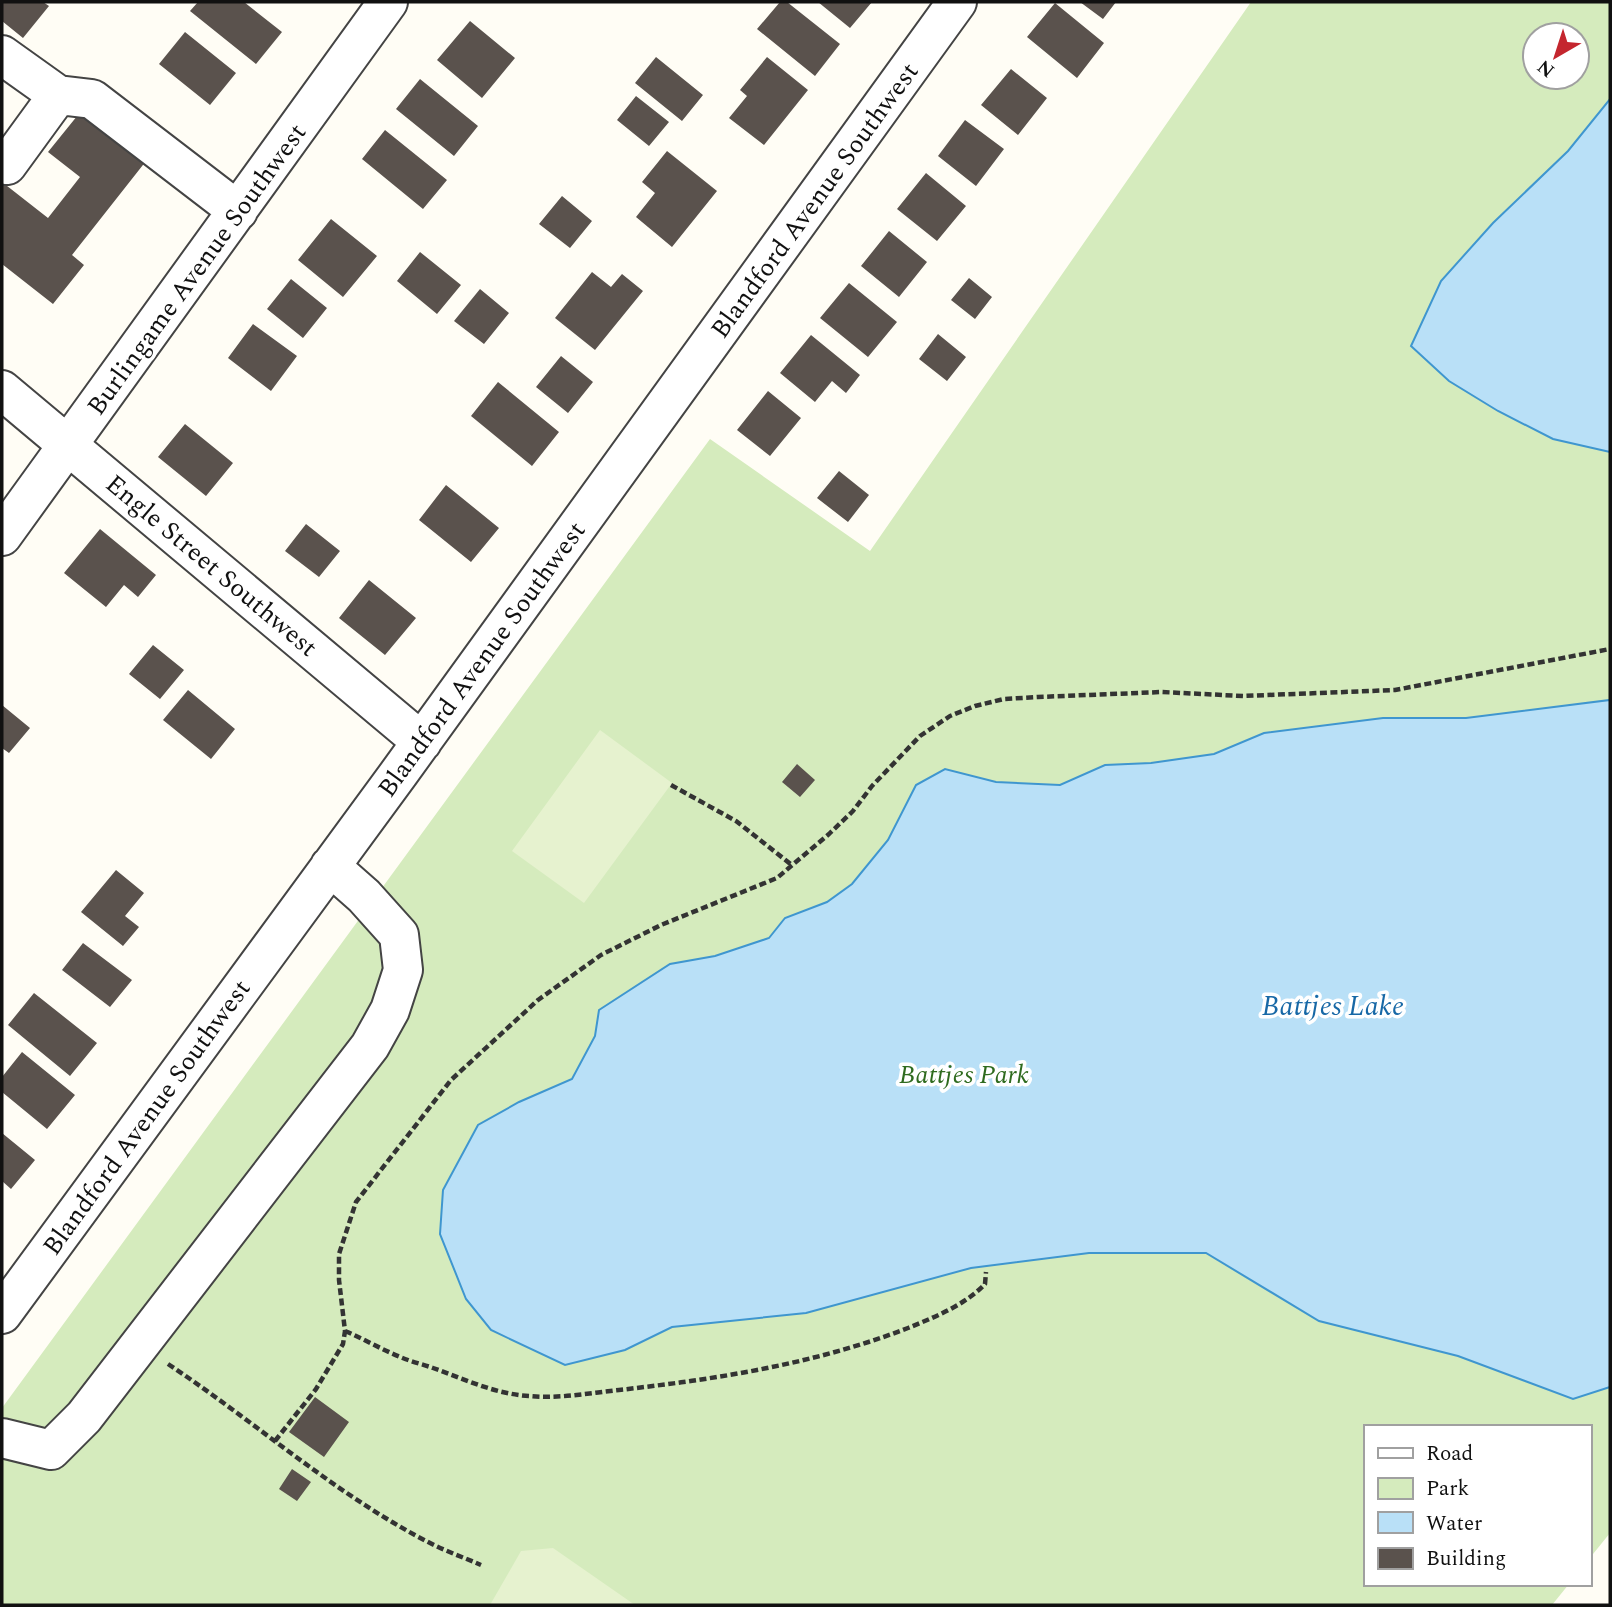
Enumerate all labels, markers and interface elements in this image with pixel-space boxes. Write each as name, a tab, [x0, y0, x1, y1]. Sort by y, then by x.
north arrow	[1521, 21, 1591, 91]
text: N	[1531, 52, 1561, 84]
street label: Blandford Avenue Southwest	[701, 54, 929, 347]
street label: Burlingame Avenue Southwest	[77, 115, 317, 424]
street label: Engle Street Southwest	[96, 465, 326, 667]
street label: Blandford Avenue Southwest	[368, 513, 596, 806]
street label: Blandford Avenue Southwest	[33, 971, 261, 1264]
water label: Battjes Lake	[1262, 985, 1404, 1028]
park label: Battjes Park	[899, 1055, 1029, 1095]
legend	[1364, 1425, 1591, 1586]
text: Road	[1426, 1438, 1473, 1470]
text: Park	[1426, 1473, 1470, 1505]
text: Water	[1426, 1508, 1482, 1540]
text: Building	[1426, 1543, 1506, 1575]

